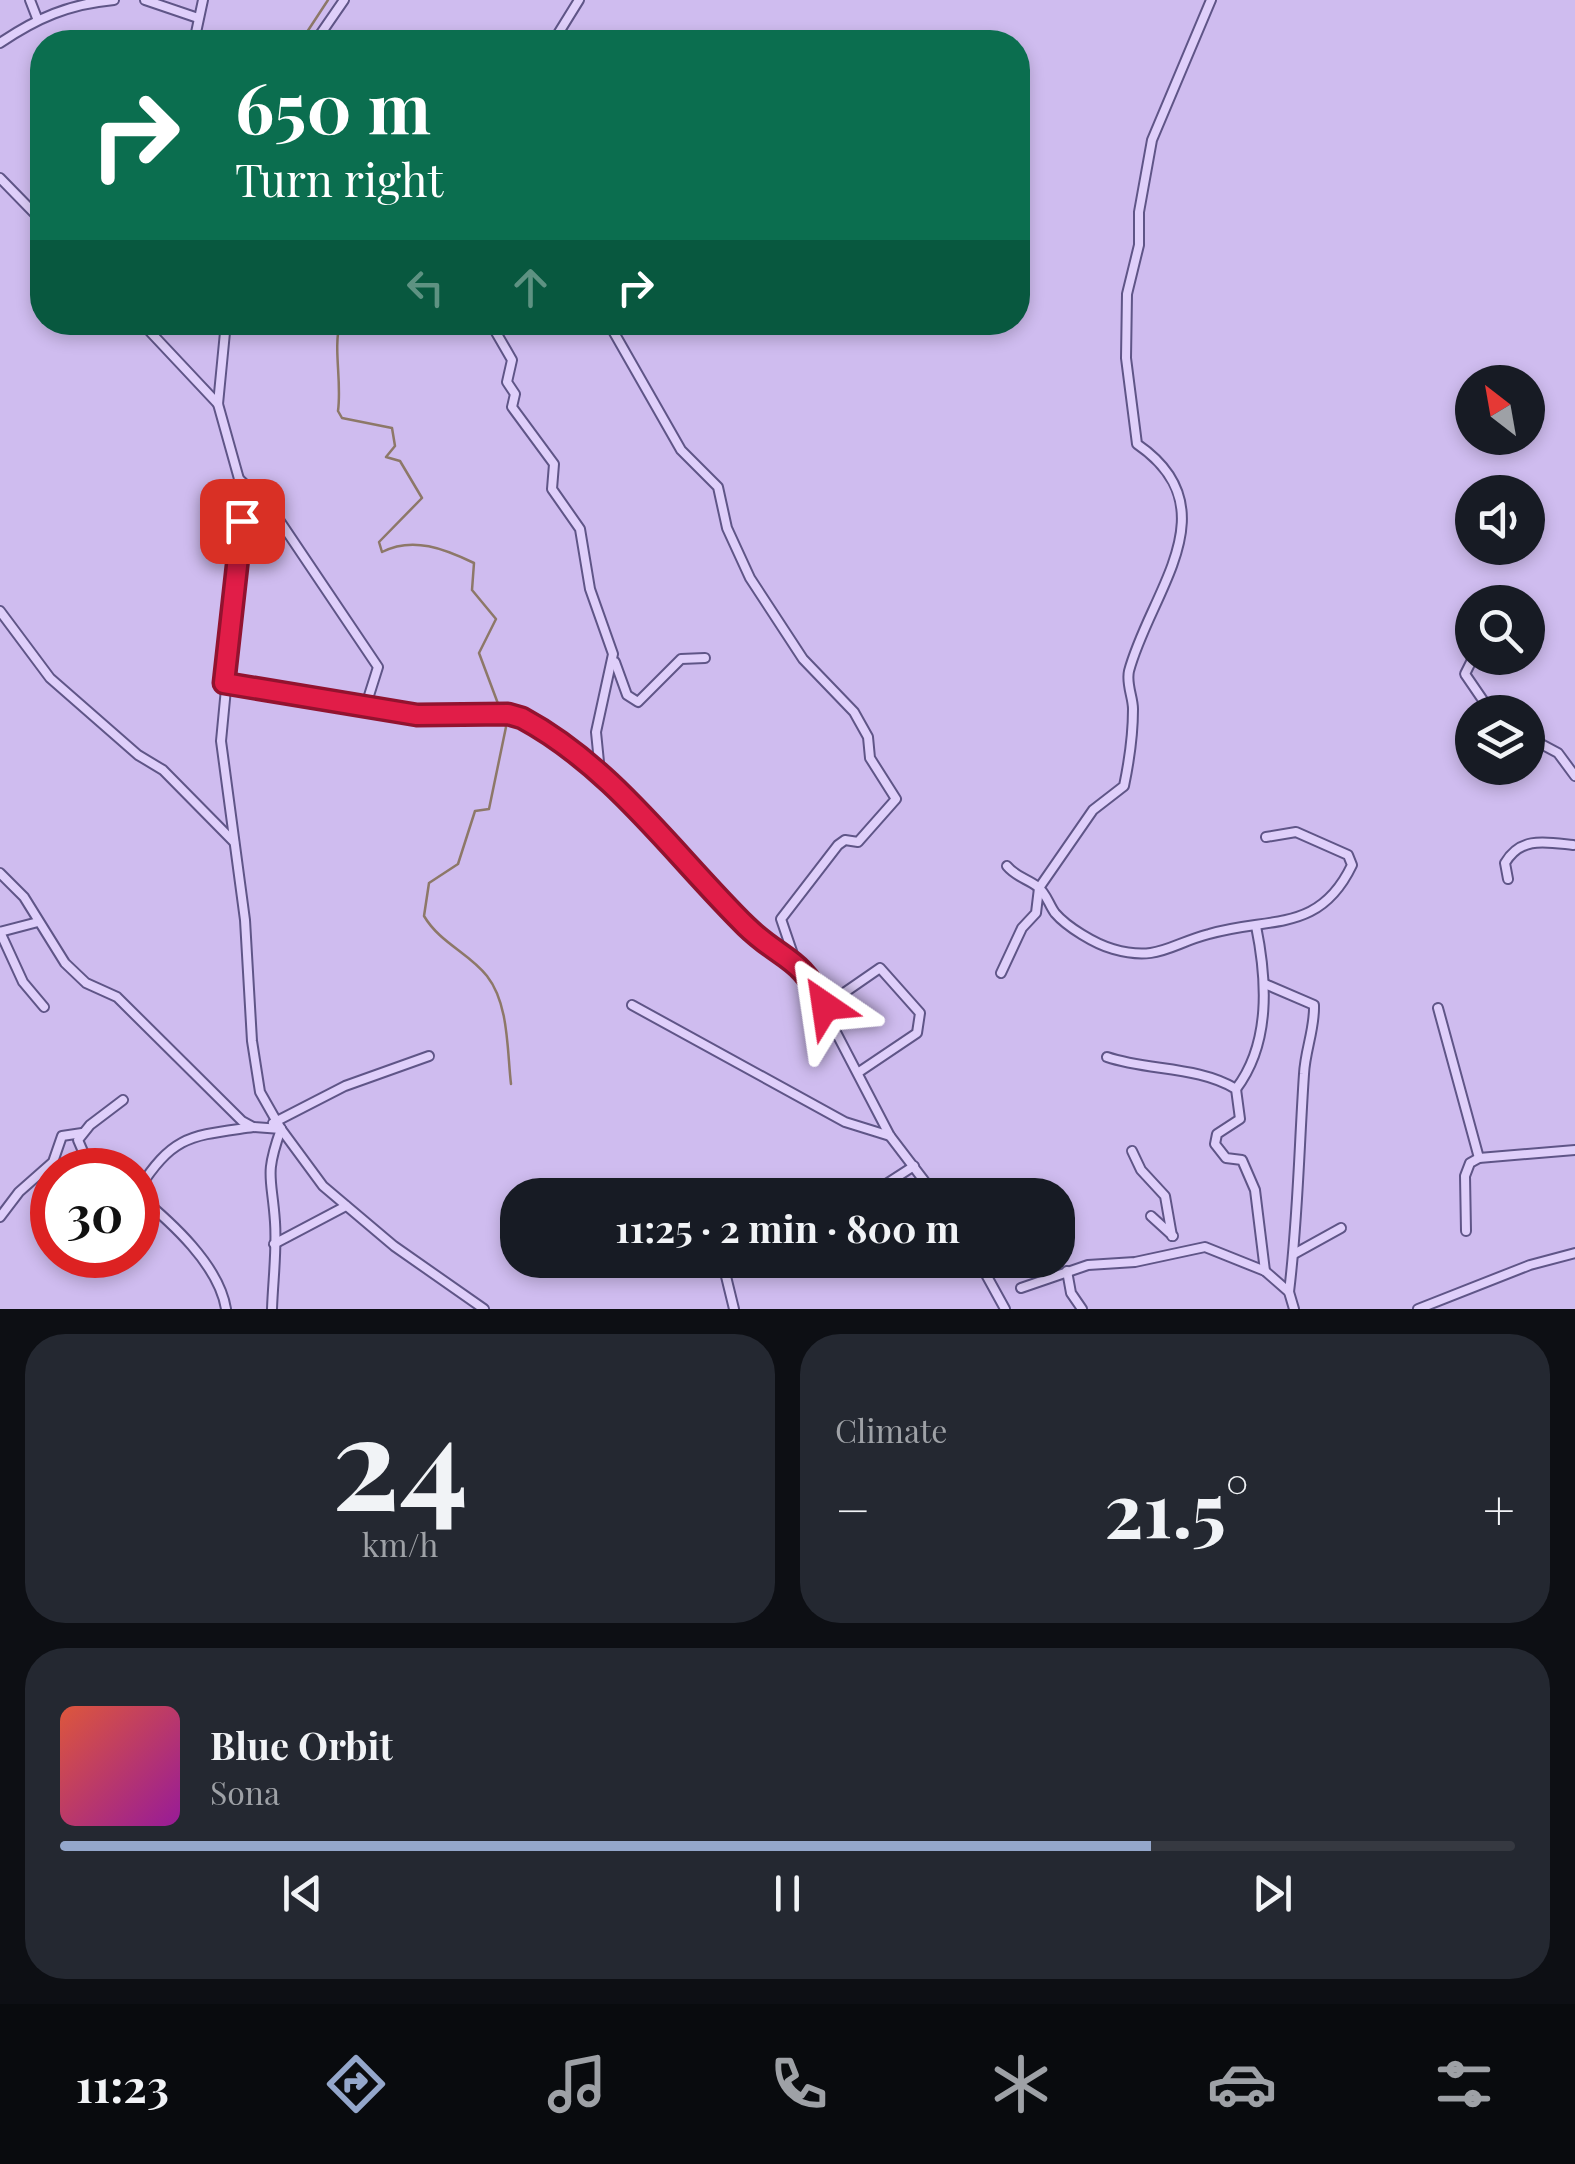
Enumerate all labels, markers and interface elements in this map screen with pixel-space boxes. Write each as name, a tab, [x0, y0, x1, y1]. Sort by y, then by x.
text: 650 m	[235, 58, 431, 152]
icon: right	[70, 70, 200, 200]
text: Turn right	[235, 148, 443, 208]
icon: left	[398, 260, 453, 315]
icon: ahead	[503, 260, 558, 315]
icon: right	[608, 260, 663, 315]
north arrow	[1455, 365, 1545, 455]
map controls	[1455, 365, 1545, 785]
button: sound	[1455, 475, 1545, 565]
pin	[200, 479, 285, 564]
icon: arrive	[215, 494, 270, 549]
button: search	[1455, 585, 1545, 675]
button: layers	[1455, 695, 1545, 785]
position arrow	[773, 954, 877, 1058]
speed limit sign: 30	[30, 1148, 160, 1278]
text: 11:25 · 2 min · 800 m	[615, 1202, 960, 1253]
text: 24	[332, 1370, 468, 1544]
text: Climate	[835, 1408, 947, 1451]
text: 21.5°	[1104, 1457, 1249, 1557]
text: −	[835, 1471, 871, 1545]
text: +	[1483, 1471, 1515, 1545]
text: km/h	[362, 1522, 438, 1565]
text: Blue Orbit	[210, 1719, 393, 1770]
text: Sona	[210, 1770, 280, 1813]
icon: previous	[275, 1866, 330, 1921]
icon: pause	[760, 1866, 815, 1921]
icon: next	[1245, 1866, 1300, 1921]
icon: directions	[321, 2049, 391, 2119]
icon: music	[542, 2049, 612, 2119]
icon: phone	[764, 2049, 834, 2119]
icon: climate	[986, 2049, 1056, 2119]
icon: car	[1207, 2049, 1277, 2119]
icon: filters	[1429, 2049, 1499, 2119]
text: 11:23	[76, 2054, 169, 2114]

